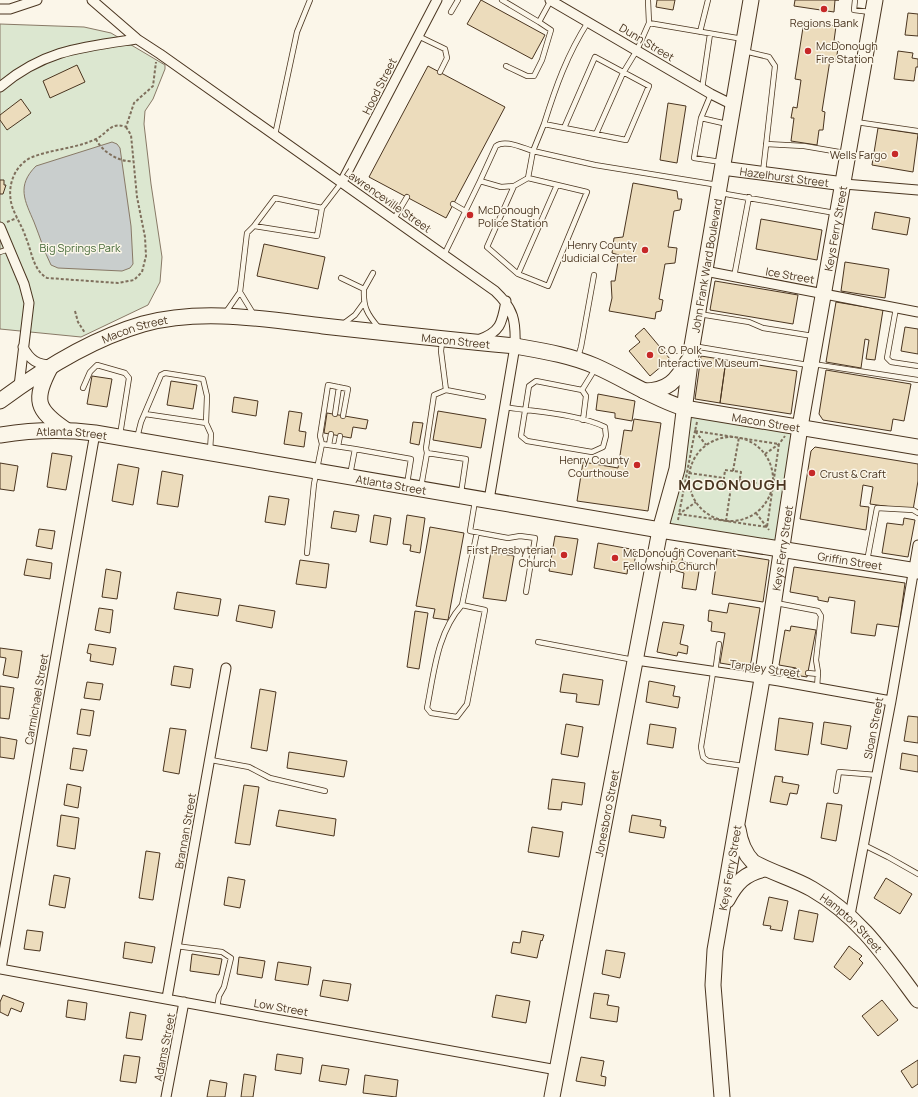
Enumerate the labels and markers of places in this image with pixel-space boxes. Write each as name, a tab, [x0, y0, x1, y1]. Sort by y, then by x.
marker: Regions Bank	[819, 4, 829, 14]
place label: Regions Bank	[790, 15, 859, 30]
place label: McDonough Fire Station	[816, 38, 878, 66]
marker: McDonough Fire Station	[803, 46, 813, 56]
place label: Wells Fargo	[830, 147, 887, 162]
marker: Wells Fargo	[890, 149, 900, 159]
place label: McDonough Police Station	[478, 202, 548, 230]
marker: McDonough Police Station	[465, 210, 475, 220]
place label: Henry County Judicial Center	[562, 237, 637, 265]
marker: Henry County Judicial Center	[640, 245, 650, 255]
place label: C.O. Polk Interactive Museum	[658, 342, 758, 370]
marker: C.O. Polk Interactive Museum	[645, 350, 655, 360]
place label: Henry County Courthouse	[559, 452, 630, 480]
marker: Henry County Courthouse	[632, 460, 642, 470]
place label: Crust & Craft	[820, 466, 886, 481]
marker: Crust & Craft	[807, 468, 817, 478]
place label: First Presbyterian Church	[467, 542, 556, 570]
place label: McDonough Covenant Fellowship Church	[623, 545, 736, 573]
marker: First Presbyterian Church	[559, 550, 569, 560]
marker: McDonough Covenant Fellowship Church	[610, 553, 620, 563]

